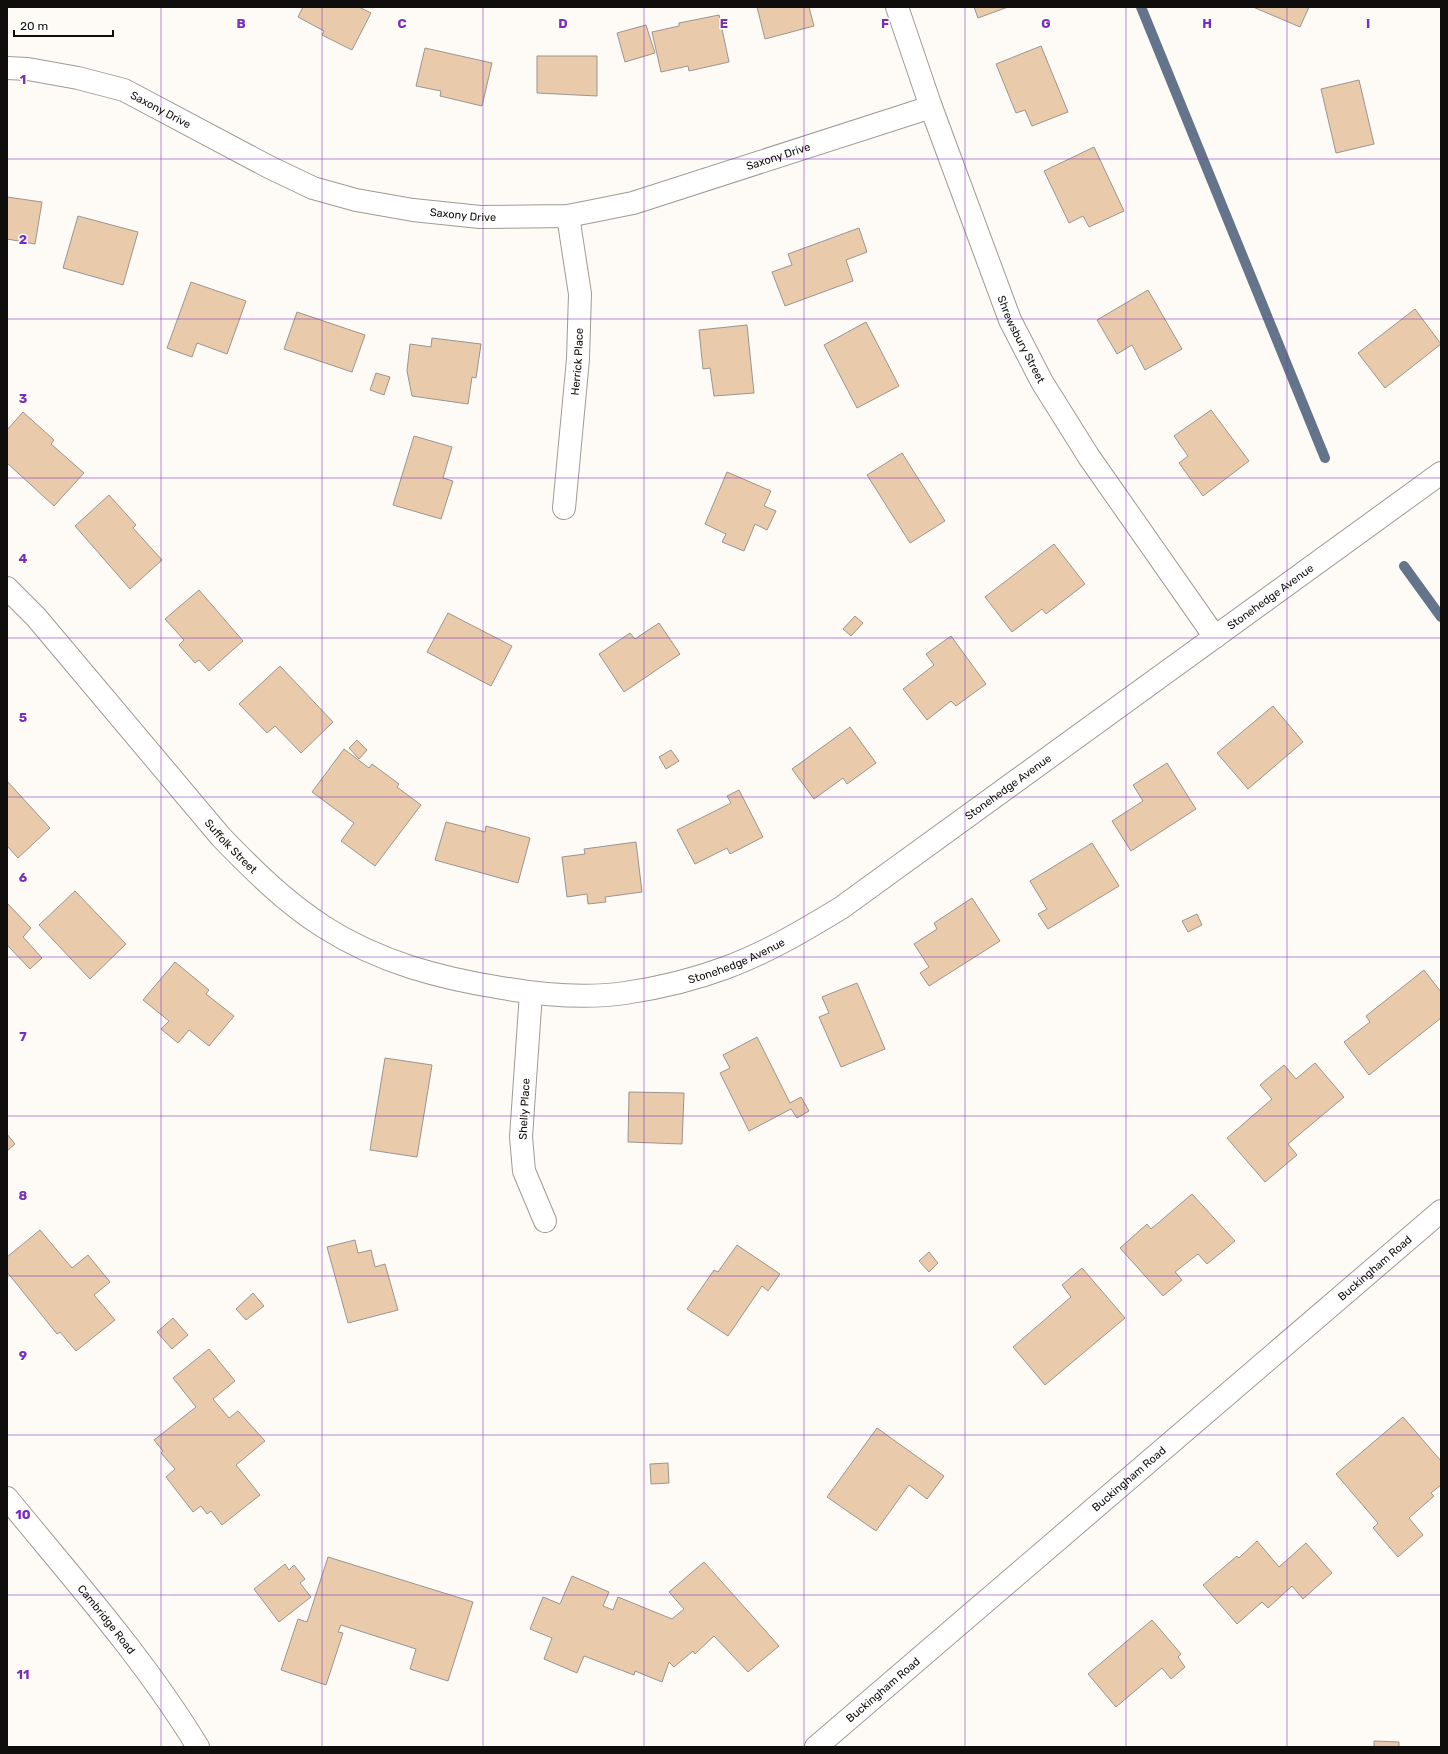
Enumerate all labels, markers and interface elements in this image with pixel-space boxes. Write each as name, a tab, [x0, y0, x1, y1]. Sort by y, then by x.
scale bar	[14, 12, 113, 38]
text: B	[236, 16, 246, 31]
text: C	[397, 16, 407, 31]
text: D	[558, 16, 568, 31]
text: E	[720, 16, 728, 31]
text: F	[881, 16, 889, 31]
text: G	[1041, 16, 1051, 31]
text: H	[1202, 16, 1212, 31]
text: I	[1366, 16, 1370, 31]
text: 20 m	[20, 19, 48, 33]
text: 1	[20, 72, 26, 87]
street label: Saxony Drive	[128, 89, 193, 131]
street label: Saxony Drive	[745, 140, 812, 173]
street label: Saxony Drive	[429, 206, 496, 224]
text: 2	[19, 232, 27, 247]
street label: Shrewsbury Street	[995, 294, 1048, 386]
street label: Herrick Place	[569, 328, 586, 396]
text: 3	[19, 391, 28, 406]
text: 4	[19, 551, 28, 566]
street label: Stonehedge Avenue	[1225, 562, 1316, 633]
text: 5	[19, 710, 27, 725]
street label: Stonehedge Avenue	[963, 752, 1054, 823]
street label: Suffolk Street	[202, 817, 260, 877]
text: 6	[19, 870, 28, 885]
street label: Stonehedge Avenue	[687, 936, 787, 987]
text: 7	[19, 1029, 27, 1044]
street label: Shelly Place	[516, 1078, 533, 1140]
text: 8	[19, 1188, 28, 1203]
street label: Buckingham Road	[1335, 1233, 1415, 1303]
text: 9	[19, 1348, 27, 1363]
street label: Buckingham Road	[1090, 1444, 1169, 1514]
text: 10	[15, 1507, 31, 1522]
street label: Cambridge Road	[75, 1583, 138, 1657]
street label: Buckingham Road	[844, 1655, 923, 1725]
text: 11	[17, 1667, 29, 1682]

